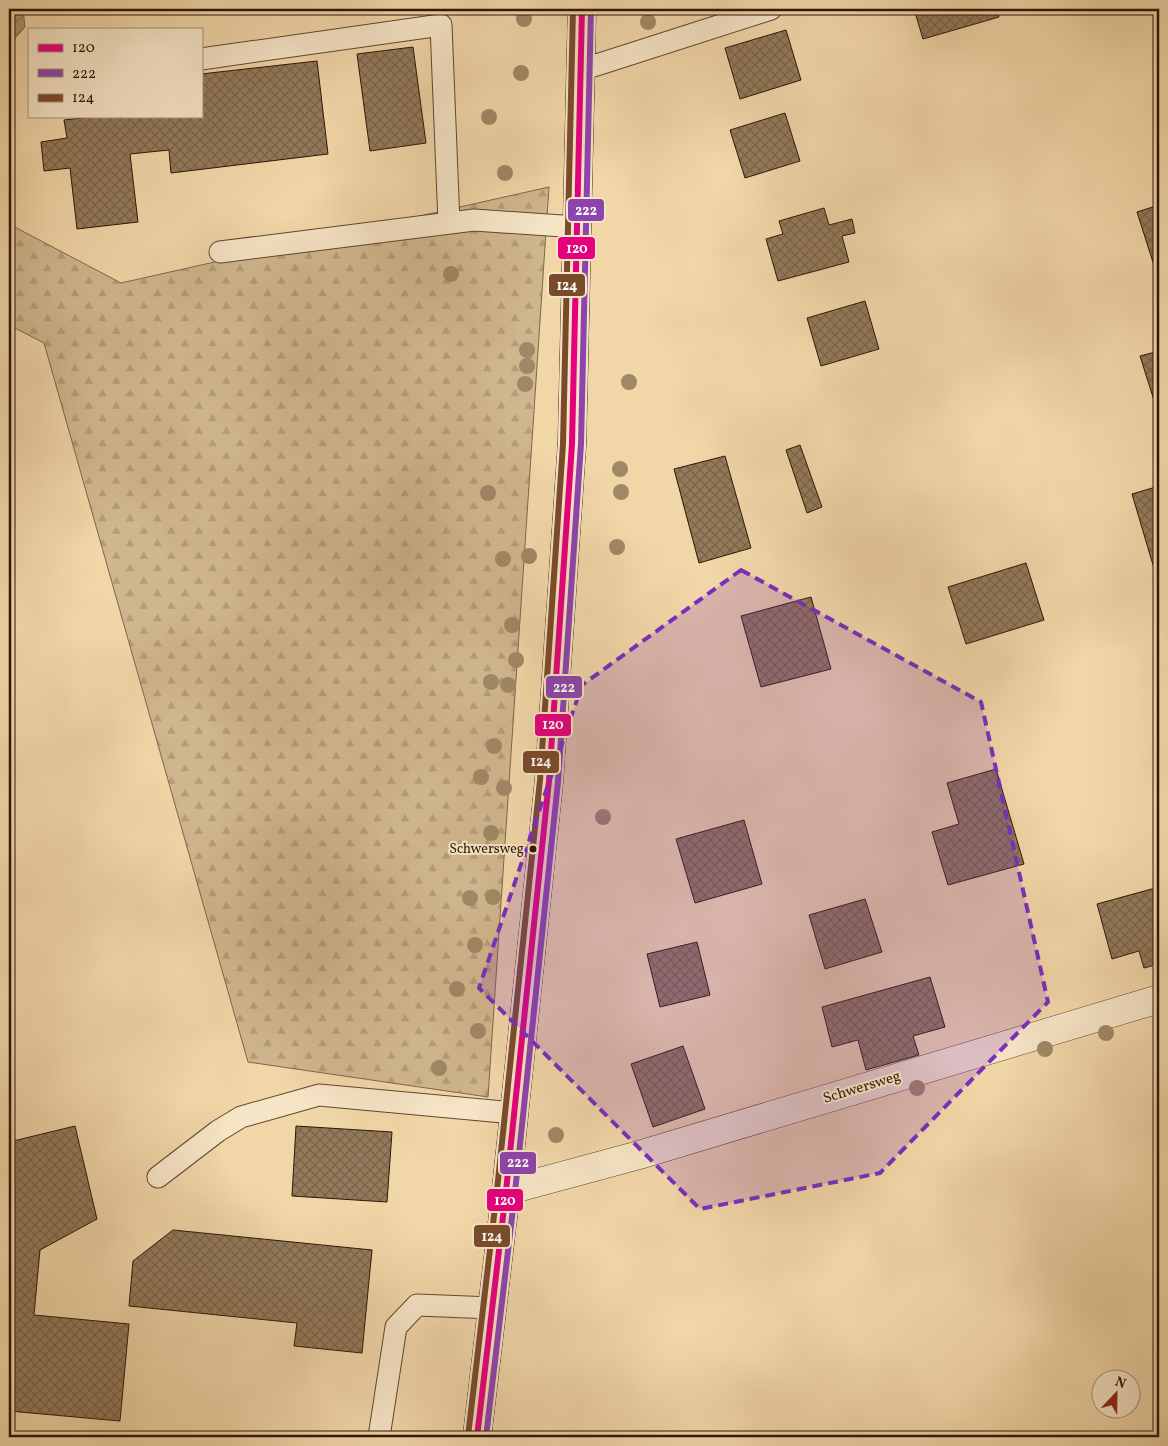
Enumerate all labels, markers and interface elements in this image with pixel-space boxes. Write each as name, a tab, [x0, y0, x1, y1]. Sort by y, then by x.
legend	[28, 28, 202, 118]
text: 120	[72, 38, 95, 59]
text: 222	[72, 64, 96, 85]
text: 124	[72, 88, 94, 109]
line badge: 222	[567, 198, 605, 222]
text: 222	[575, 202, 597, 221]
line badge: 120	[557, 236, 596, 260]
text: 120	[566, 240, 588, 259]
line badge: 124	[548, 273, 586, 297]
text: 124	[556, 277, 578, 296]
line badge: 222	[545, 675, 583, 699]
text: 222	[553, 679, 575, 698]
line badge: 120	[534, 713, 572, 737]
text: 120	[542, 716, 564, 735]
line badge: 124	[522, 750, 560, 774]
text: 124	[530, 753, 552, 772]
place label: Schwersweg	[449, 840, 524, 859]
marker: Schwersweg	[528, 844, 538, 854]
street label: Schwersweg	[821, 1066, 904, 1110]
line badge: 222	[499, 1151, 537, 1175]
text: 222	[507, 1154, 529, 1173]
line badge: 120	[486, 1188, 524, 1212]
text: 120	[494, 1192, 516, 1211]
line badge: 124	[473, 1224, 511, 1248]
text: 124	[481, 1228, 503, 1247]
north arrow	[1090, 1368, 1140, 1418]
text: N	[1112, 1373, 1129, 1394]

